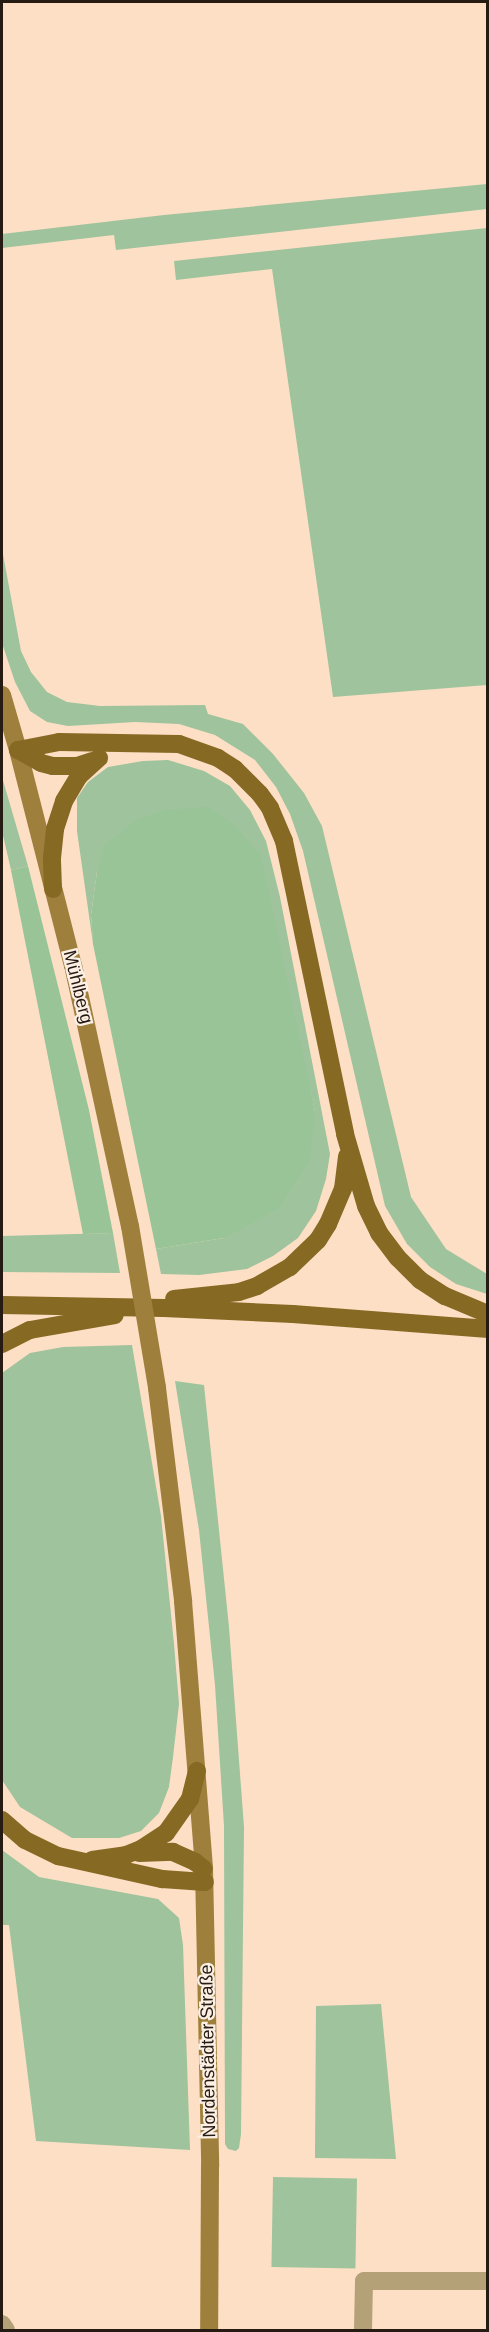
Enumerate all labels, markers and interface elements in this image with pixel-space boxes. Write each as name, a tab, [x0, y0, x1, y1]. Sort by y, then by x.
street label: Mühlberg	[58, 948, 98, 1026]
street label: Nordenstädter Straße	[196, 1964, 220, 2138]

